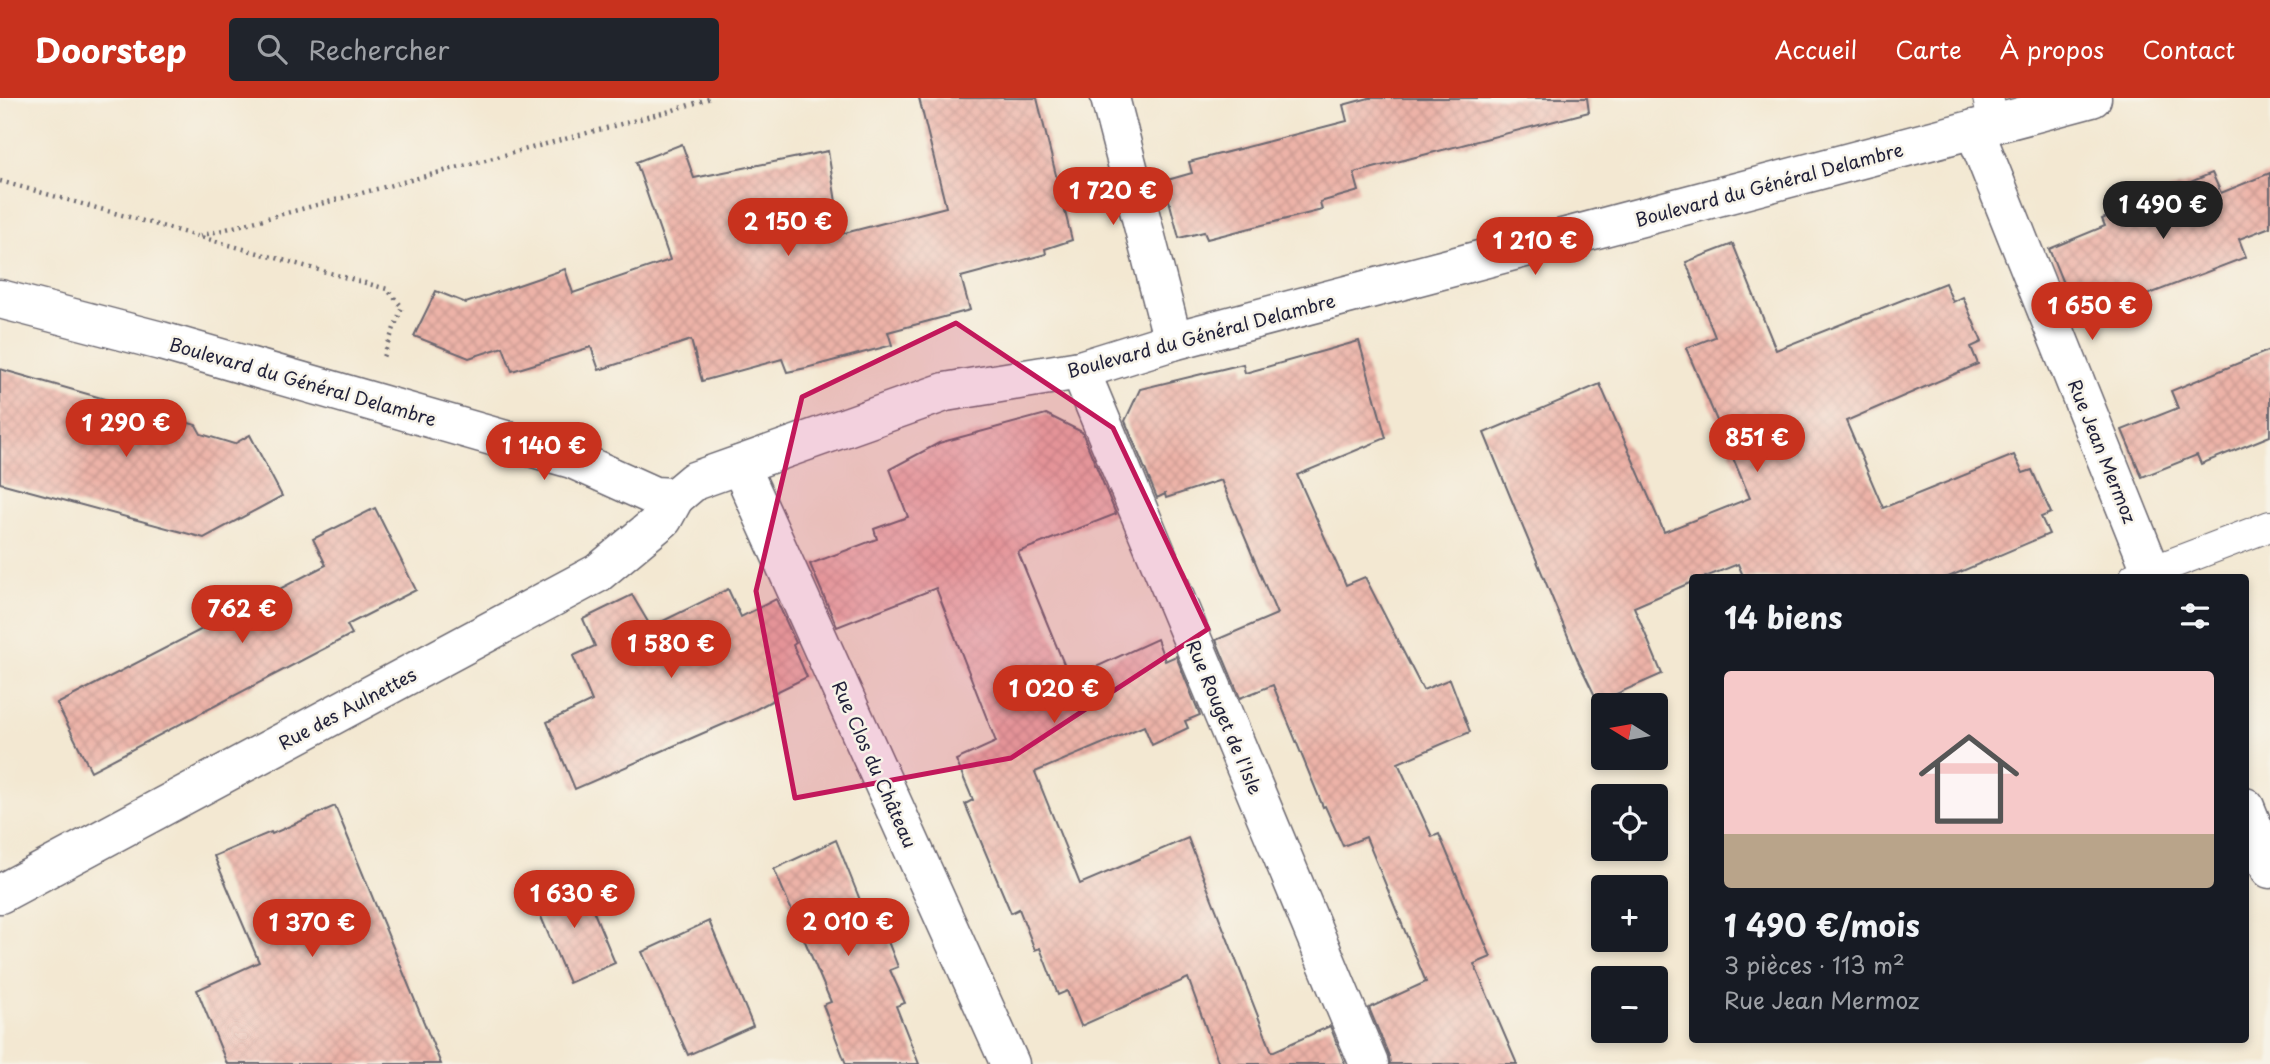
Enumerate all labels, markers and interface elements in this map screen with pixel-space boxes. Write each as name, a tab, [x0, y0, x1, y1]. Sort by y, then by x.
search box	[229, 18, 719, 81]
text: Doorstep	[35, 24, 187, 74]
icon: search	[253, 30, 291, 68]
text: Rechercher	[309, 30, 449, 69]
text: Accueil	[1774, 31, 1857, 67]
text: Carte	[1895, 31, 1962, 67]
text: À propos	[2000, 31, 2104, 67]
text: Contact	[2142, 31, 2235, 67]
street label: Boulevard du Général Delambre	[1632, 135, 1906, 233]
pin: 1 720 €	[1048, 167, 1178, 227]
text: 1 720 €	[1069, 172, 1157, 207]
pin: 1 490 €	[2098, 181, 2228, 241]
text: 1 490 €	[2119, 186, 2207, 221]
pin: 2 150 €	[723, 198, 853, 258]
text: 2 150 €	[744, 203, 832, 238]
pin: 1 210 €	[1470, 218, 1600, 277]
text: 1 210 €	[1492, 222, 1578, 257]
pin: 1 650 €	[2027, 282, 2157, 342]
street label: Boulevard du Général Delambre	[1064, 286, 1338, 384]
text: 1 650 €	[2047, 287, 2137, 322]
street label: Boulevard du Général Delambre	[166, 330, 440, 432]
street label: Rue Jean Mermoz	[2062, 375, 2144, 527]
pin: 1 290 €	[61, 400, 191, 459]
text: 1 290 €	[82, 404, 170, 439]
pin: 851 €	[1708, 414, 1806, 474]
text: 851 €	[1725, 419, 1789, 454]
pin: 1 140 €	[479, 422, 609, 482]
text: 1 140 €	[502, 427, 586, 462]
pin: 762 €	[193, 586, 291, 645]
text: 762 €	[207, 590, 277, 625]
text: 14 biens	[1724, 594, 1843, 639]
icon: filters	[2176, 597, 2214, 635]
pin: 1 580 €	[606, 620, 736, 680]
text: 1 580 €	[627, 625, 715, 660]
street label: Rue Rouget de l'Isle	[1180, 636, 1270, 798]
street label: Rue des Aulnettes	[273, 660, 421, 756]
pin: 1 020 €	[989, 666, 1119, 725]
text: 1 020 €	[1009, 670, 1099, 705]
street label: Rue Clos du Château	[826, 676, 924, 852]
north arrow	[1591, 693, 1668, 770]
map controls	[1591, 693, 1668, 1043]
icon: home	[1906, 716, 2032, 842]
button: locate	[1591, 784, 1668, 861]
pin: 1 630 €	[509, 870, 639, 930]
text: 1 630 €	[530, 875, 618, 910]
button: +	[1591, 875, 1668, 952]
pin: 2 010 €	[783, 898, 913, 958]
pin: 1 370 €	[247, 900, 377, 959]
text: 1 490 €/mois	[1724, 902, 1920, 947]
text: 2 010 €	[802, 903, 894, 938]
text: 1 370 €	[269, 904, 355, 939]
text: 3 pièces · 113 m²	[1724, 947, 1905, 982]
button: −	[1591, 966, 1668, 1043]
text: Rue Jean Mermoz	[1724, 982, 1919, 1017]

